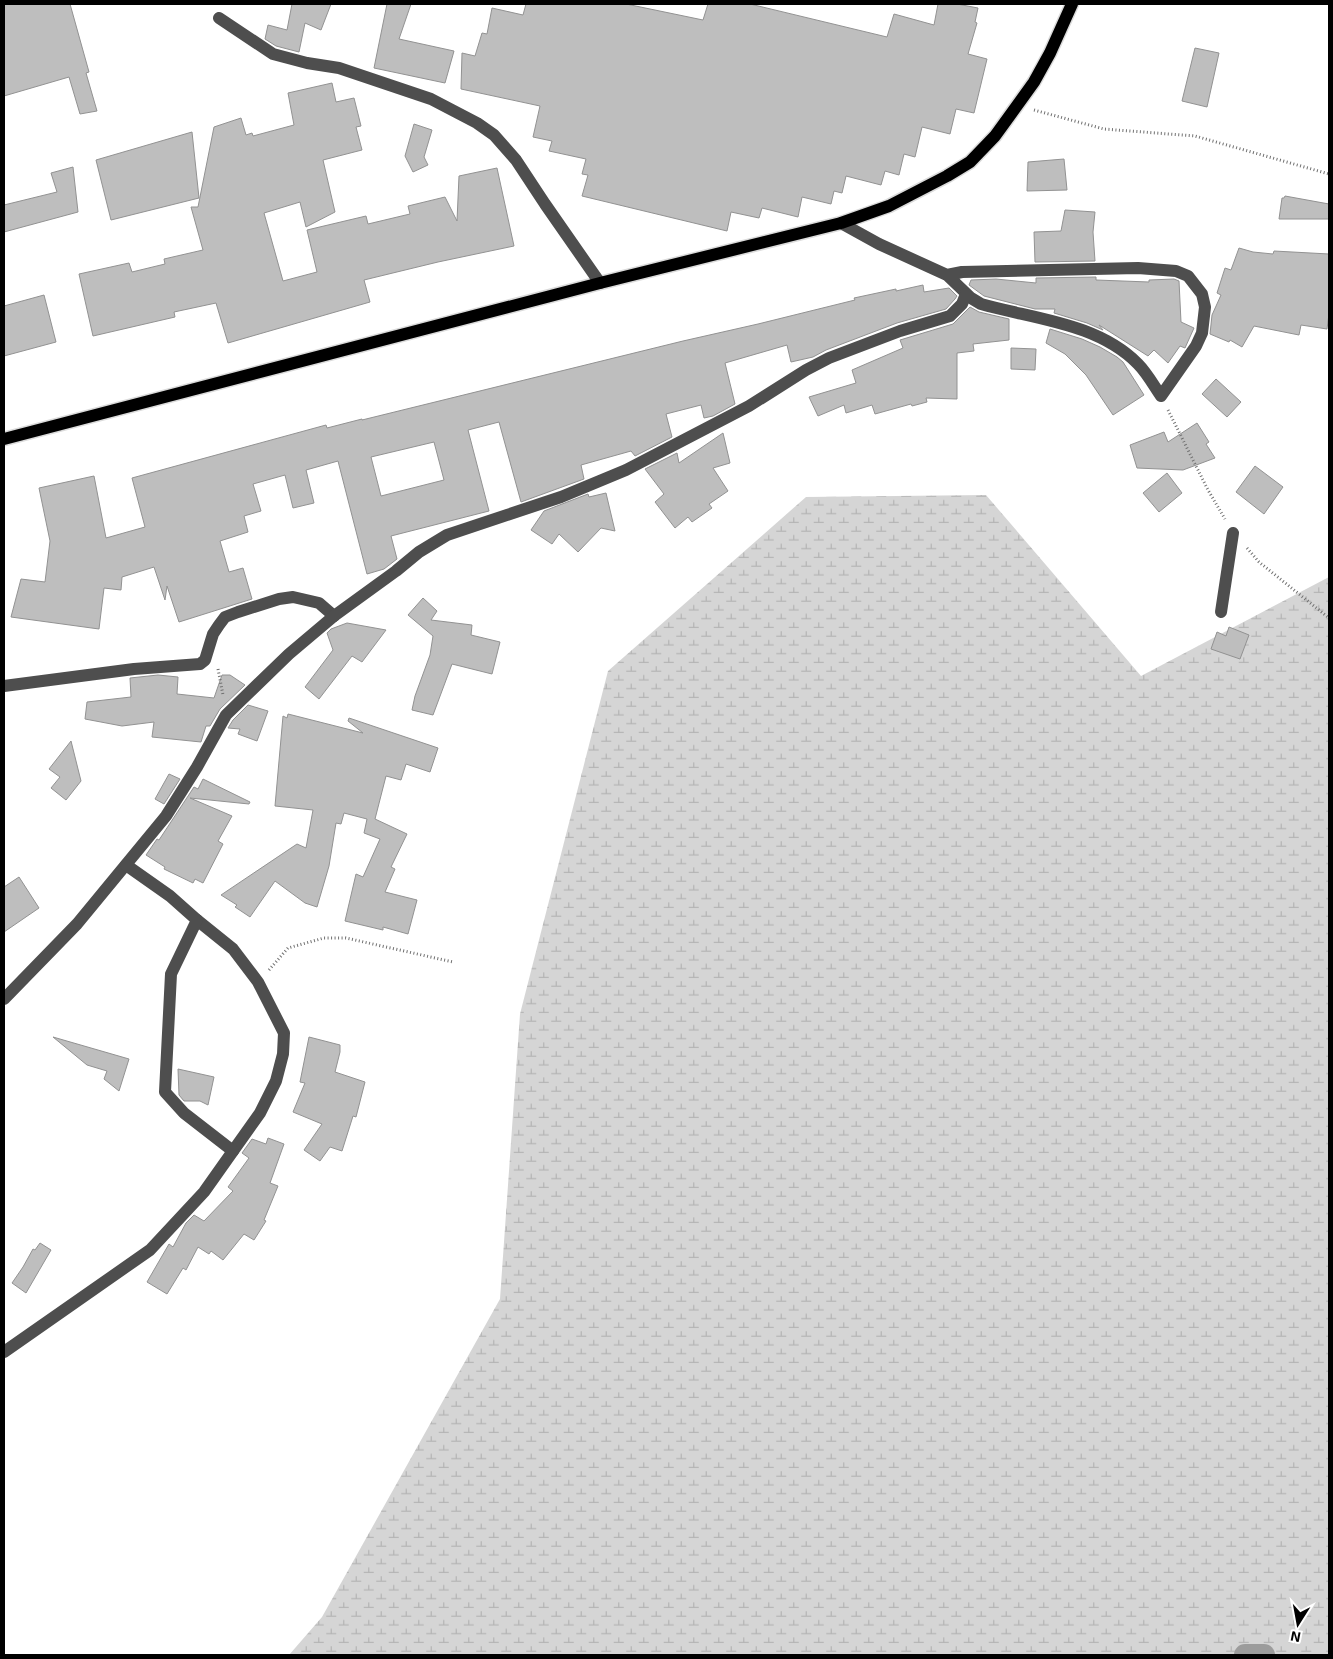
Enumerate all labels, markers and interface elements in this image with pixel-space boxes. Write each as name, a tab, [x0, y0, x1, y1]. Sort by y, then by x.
north arrow	[1273, 1599, 1323, 1649]
text: N	[1289, 1628, 1302, 1647]

